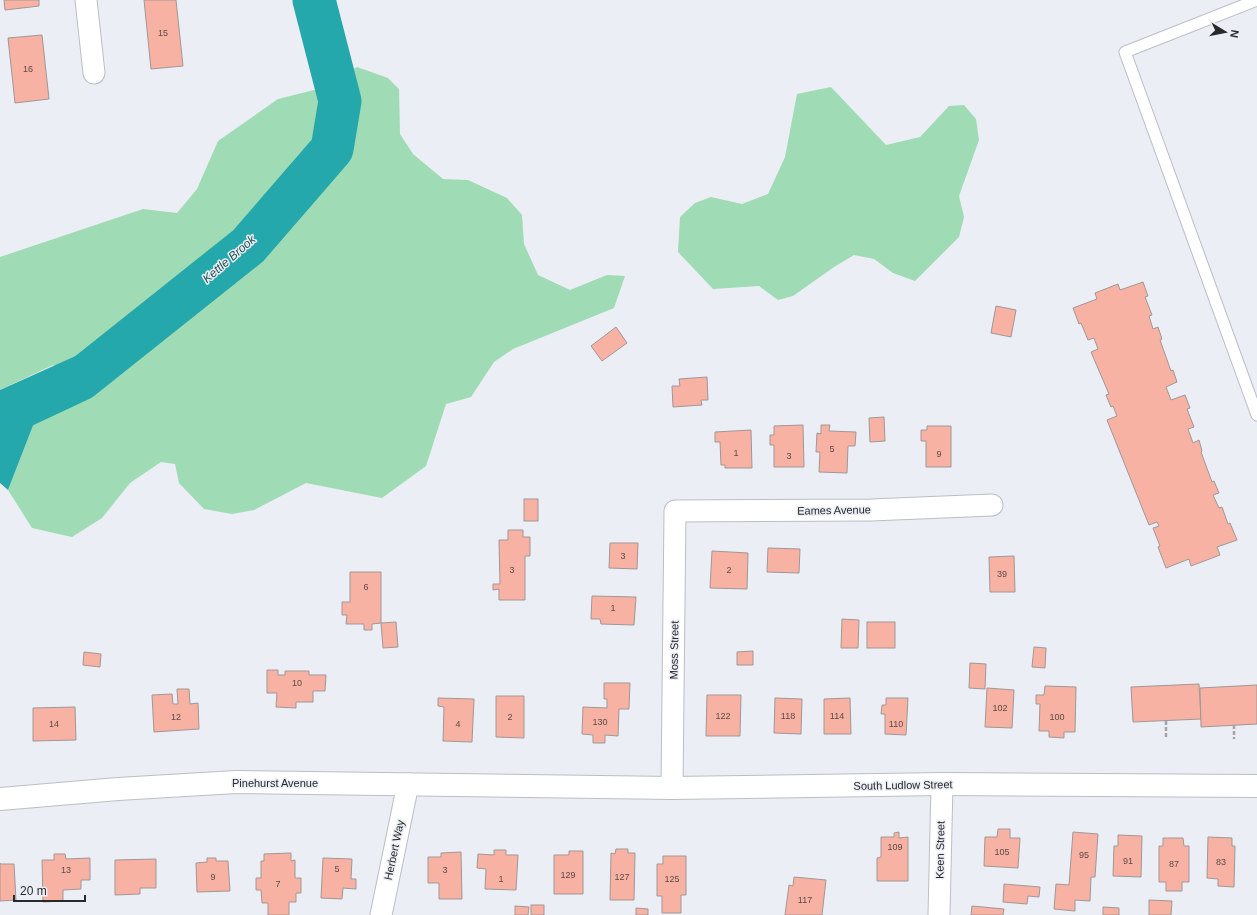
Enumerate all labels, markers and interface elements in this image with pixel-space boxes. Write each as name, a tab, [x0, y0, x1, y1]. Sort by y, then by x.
north arrow	[1205, 12, 1245, 52]
house number: 15	[158, 28, 168, 38]
text: N	[1228, 29, 1241, 39]
house number: 16	[23, 64, 33, 74]
water label: Kettle Brook	[200, 232, 259, 286]
house number: 5	[829, 444, 835, 454]
house number: 1	[733, 448, 739, 458]
house number: 9	[936, 449, 942, 459]
house number: 3	[786, 451, 792, 461]
street label: Eames Avenue	[797, 503, 871, 517]
house number: 3	[620, 551, 626, 561]
house number: 3	[509, 565, 515, 575]
house number: 2	[726, 565, 732, 575]
house number: 39	[997, 569, 1007, 579]
house number: 6	[363, 582, 369, 592]
house number: 1	[610, 603, 616, 613]
street label: Moss Street	[667, 621, 681, 679]
house number: 10	[292, 678, 302, 688]
house number: 102	[992, 703, 1008, 713]
house number: 122	[715, 711, 731, 721]
house number: 118	[781, 711, 795, 721]
house number: 114	[830, 711, 844, 721]
house number: 12	[171, 712, 181, 722]
house number: 2	[507, 712, 513, 722]
house number: 100	[1049, 712, 1065, 722]
house number: 130	[592, 717, 608, 727]
house number: 14	[49, 719, 59, 729]
house number: 4	[455, 719, 461, 729]
house number: 110	[889, 719, 903, 729]
street label: Pinehurst Avenue	[232, 777, 318, 789]
street label: South Ludlow Street	[853, 778, 953, 792]
street label: Herbert Way	[382, 818, 406, 881]
street label: Keen Street	[933, 821, 947, 879]
house number: 109	[887, 842, 903, 852]
house number: 105	[994, 847, 1010, 857]
house number: 95	[1079, 850, 1089, 860]
house number: 91	[1123, 856, 1133, 866]
house number: 83	[1216, 857, 1226, 867]
house number: 87	[1169, 859, 1179, 869]
house number: 5	[334, 864, 340, 874]
house number: 13	[61, 865, 71, 875]
house number: 3	[442, 865, 448, 875]
house number: 129	[560, 870, 576, 880]
house number: 9	[210, 872, 216, 882]
house number: 127	[614, 872, 630, 882]
house number: 1	[498, 874, 504, 884]
house number: 125	[664, 874, 680, 884]
scale bar	[14, 877, 85, 903]
house number: 7	[275, 879, 281, 889]
text: 20 m	[20, 884, 47, 898]
house number: 117	[798, 895, 812, 905]

